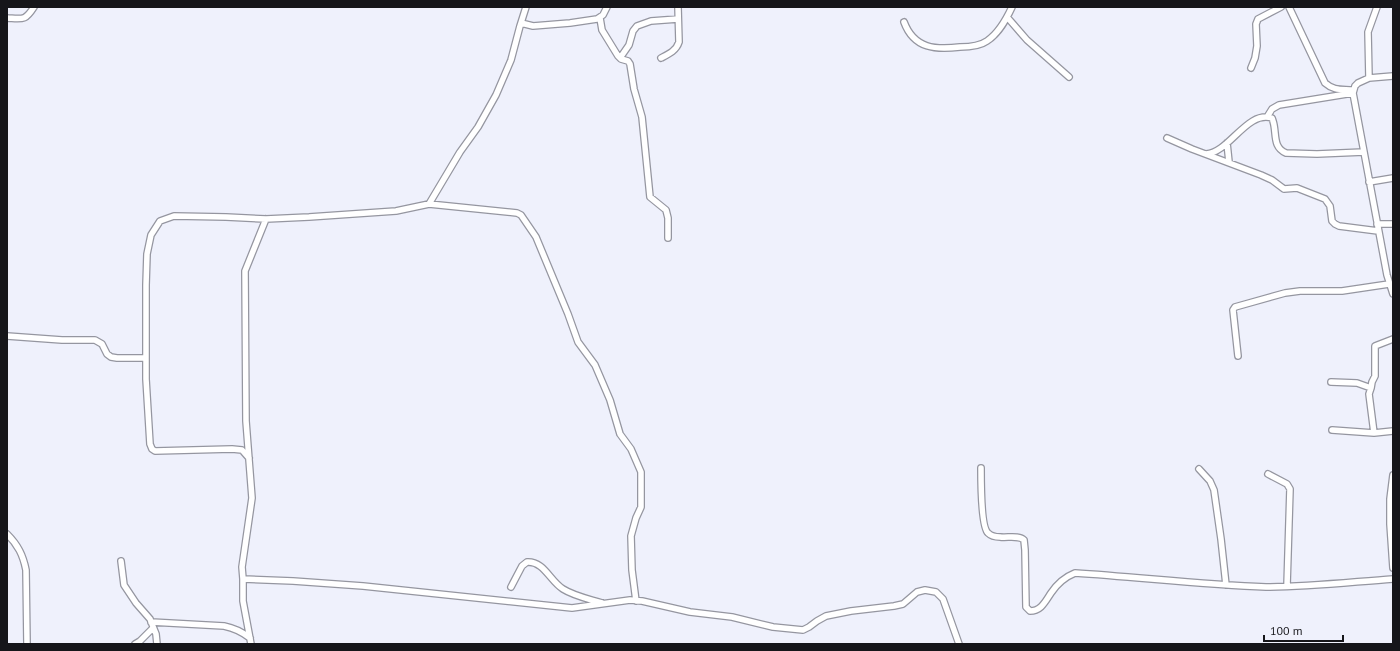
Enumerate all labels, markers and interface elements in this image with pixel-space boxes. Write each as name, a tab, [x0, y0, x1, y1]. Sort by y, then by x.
scale bar	[1264, 617, 1343, 643]
text: 100 m	[1270, 623, 1303, 638]

